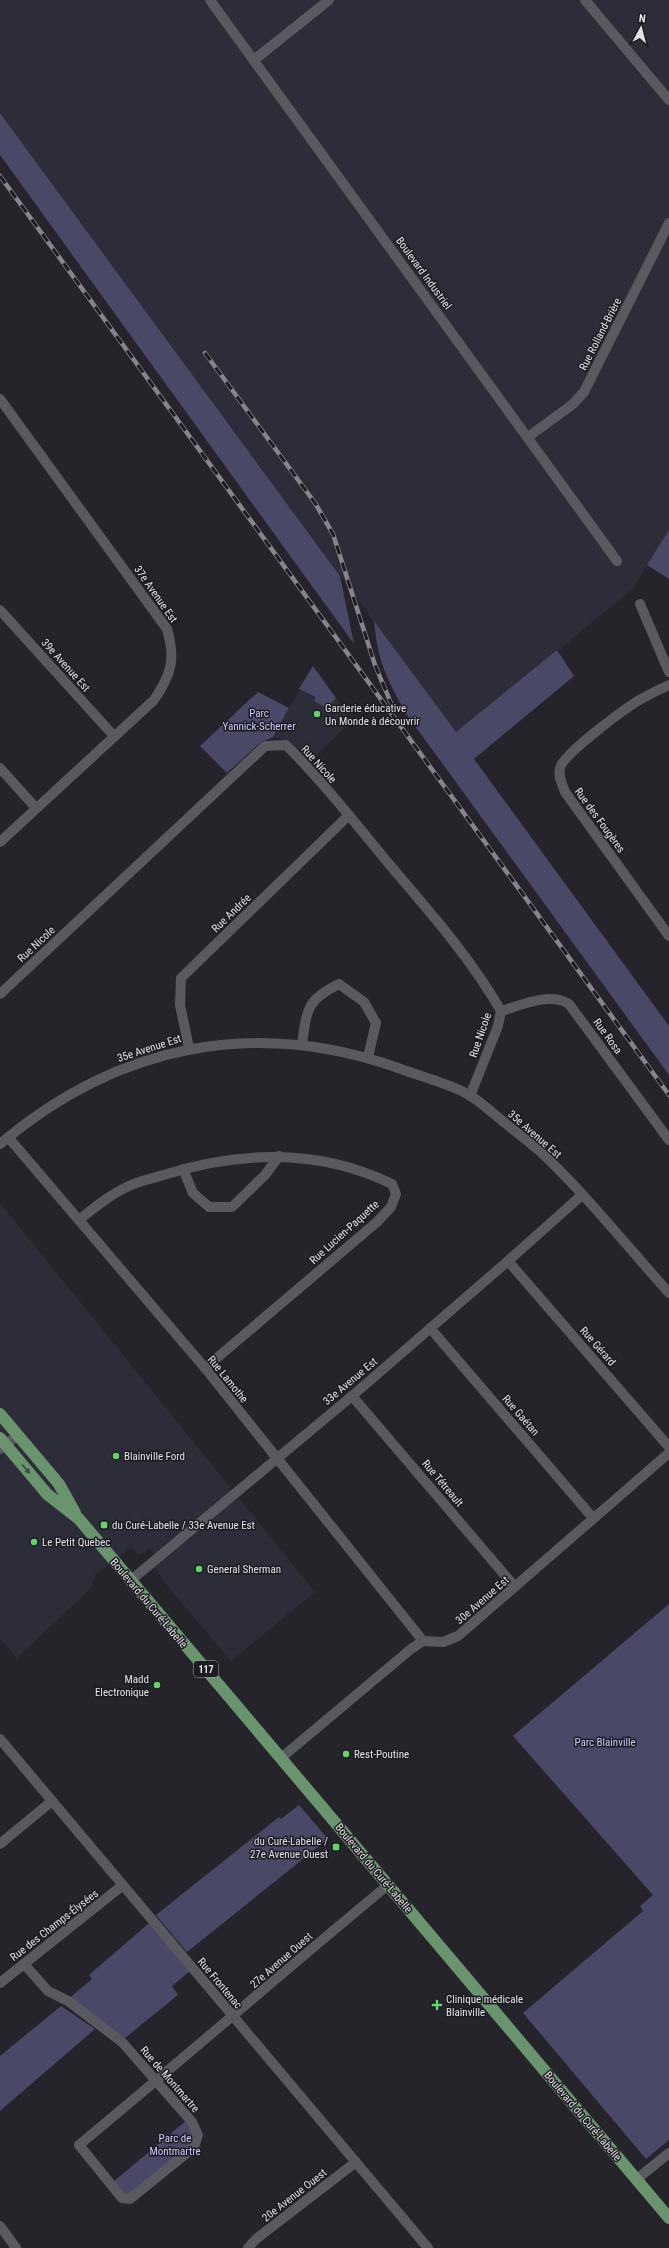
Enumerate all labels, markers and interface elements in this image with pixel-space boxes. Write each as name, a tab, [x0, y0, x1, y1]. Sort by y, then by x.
north arrow	[621, 8, 661, 48]
text: N	[638, 12, 647, 25]
street label: Boulevard Industriel	[393, 235, 454, 312]
street label: Rue Rolland-Brière	[577, 296, 624, 373]
street label: 37e Avenue Est	[131, 563, 180, 625]
street label: 39e Avenue Est	[39, 636, 93, 694]
place label: Garderie éducative Un Monde à découvrir	[325, 702, 420, 728]
park label: Parc Yannick-Scherrer	[223, 707, 296, 733]
marker: Garderie éducative Un Monde à découvrir	[312, 709, 322, 719]
street label: Rue Nicole	[298, 743, 339, 786]
street label: Rue des Fougères	[572, 785, 627, 855]
street label: Rue Andrée	[209, 891, 254, 935]
street label: Rue Nicole	[15, 924, 58, 965]
street label: Rue Nicole	[467, 1011, 494, 1059]
street label: Rue Rosa	[590, 1016, 625, 1056]
street label: 35e Avenue Est	[116, 1032, 183, 1065]
street label: 35e Avenue Est	[505, 1108, 564, 1161]
street label: Rue Lucien-Paquette	[307, 1198, 382, 1267]
street label: Rue Gérard	[577, 1324, 618, 1369]
street label: Rue Lamothe	[205, 1353, 251, 1406]
street label: 33e Avenue Est	[321, 1355, 380, 1408]
street label: Rue Gaétan	[499, 1392, 542, 1438]
place label: Blainville Ford	[124, 1450, 185, 1463]
marker: Blainville Ford	[111, 1451, 121, 1461]
street label: Rue Tétreault	[419, 1457, 466, 1509]
one-way arrow	[22, 1464, 31, 1475]
place label: du Curé-Labelle / 33e Avenue Est	[112, 1519, 255, 1532]
marker: du Curé-Labelle / 33e Avenue Est	[99, 1520, 109, 1530]
place label: Le Petit Quebec	[42, 1536, 110, 1549]
marker: Le Petit Quebec	[29, 1537, 39, 1547]
street label: Boulevard du Curé-Labelle	[107, 1556, 190, 1651]
place label: General Sherman	[207, 1563, 281, 1576]
marker: General Sherman	[194, 1564, 204, 1574]
street label: 30e Avenue Est	[453, 1574, 512, 1627]
road number: 117	[194, 1661, 218, 1677]
place label: Madd Electronique	[95, 1673, 149, 1699]
marker: Madd Electronique	[152, 1680, 162, 1690]
park label: Parc Blainville	[574, 1736, 636, 1749]
place label: Rest-Poutine	[354, 1748, 409, 1761]
marker: Rest-Poutine	[341, 1749, 351, 1759]
street label: Boulevard du Curé-Labelle	[332, 1821, 415, 1916]
place label: du Curé-Labelle / 27e Avenue Ouest	[250, 1835, 328, 1861]
marker: du Curé-Labelle / 27e Avenue Ouest	[331, 1842, 341, 1852]
street label: Rue des Champs-Élysées	[8, 1887, 101, 1964]
street label: 27e Avenue Ouest	[248, 1930, 315, 1991]
street label: Rue Frontenac	[195, 1955, 245, 2011]
place label: Clinique médicale Blainville	[446, 1993, 523, 2019]
marker: Clinique médicale Blainville	[431, 1999, 443, 2011]
street label: Rue de Montmartre	[137, 2044, 202, 2115]
street label: Boulevard du Curé-Labelle	[541, 2069, 624, 2164]
park label: Parc de Montmartre	[149, 2132, 201, 2158]
street label: 20e Avenue Ouest	[260, 2166, 329, 2225]

